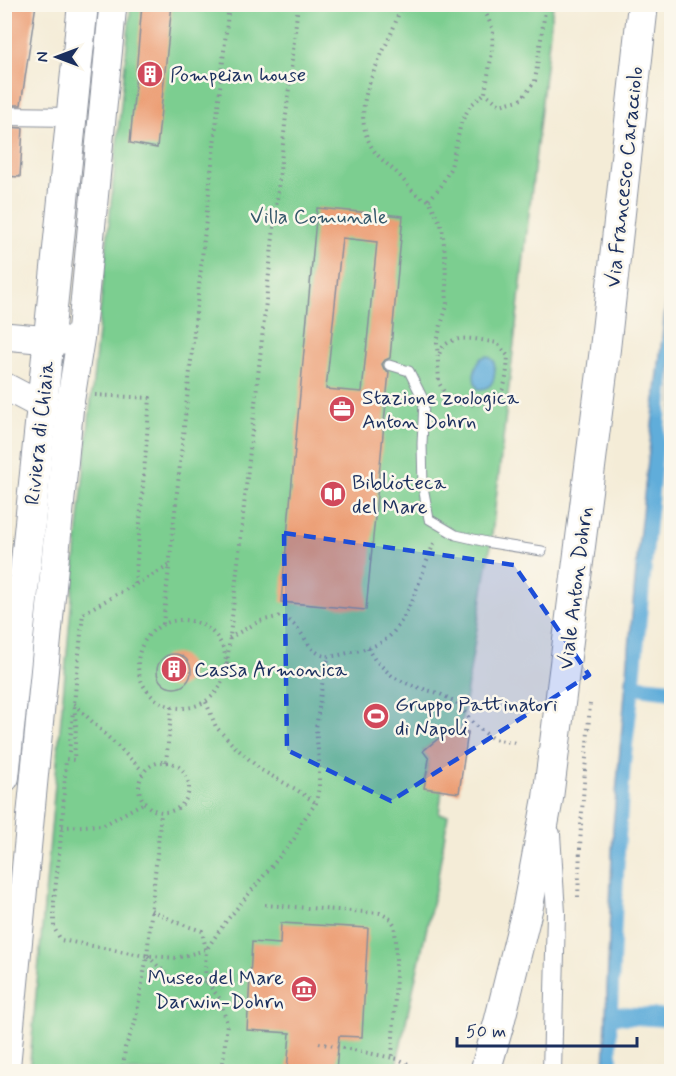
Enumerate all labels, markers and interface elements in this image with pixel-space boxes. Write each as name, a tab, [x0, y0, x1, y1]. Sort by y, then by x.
north arrow	[27, 27, 87, 87]
text: N	[33, 52, 54, 62]
building icon: Pompeian house	[135, 59, 165, 89]
place label: Pompeian house	[170, 61, 306, 89]
street label: Via Francesco Caracciolo	[599, 65, 651, 289]
park label: Villa Comunale	[250, 203, 388, 231]
street label: Riviera di Chiaia	[19, 360, 61, 506]
place label: Stazione zoologica Anton Dohrn	[362, 384, 519, 436]
office icon: Stazione zoologica Anton Dohrn	[327, 394, 357, 424]
place label: Biblioteca del Mare	[352, 469, 447, 521]
library icon: Biblioteca del Mare	[318, 479, 348, 509]
street label: Viale Anton Dohrn	[552, 505, 600, 671]
building icon: Cassa Armonica	[159, 654, 189, 684]
place label: Cassa Armonica	[194, 656, 348, 684]
place label: Gruppo Pattinatori di Napoli	[395, 691, 558, 743]
sports icon: Gruppo Pattinatori di Napoli	[361, 701, 391, 731]
place label: Museo del Mare Darwin-Dohrn	[148, 964, 284, 1016]
museum icon: Museo del Mare Darwin-Dohrn	[289, 974, 319, 1004]
scale bar	[457, 1010, 637, 1048]
text: 50 m	[466, 1020, 506, 1044]

